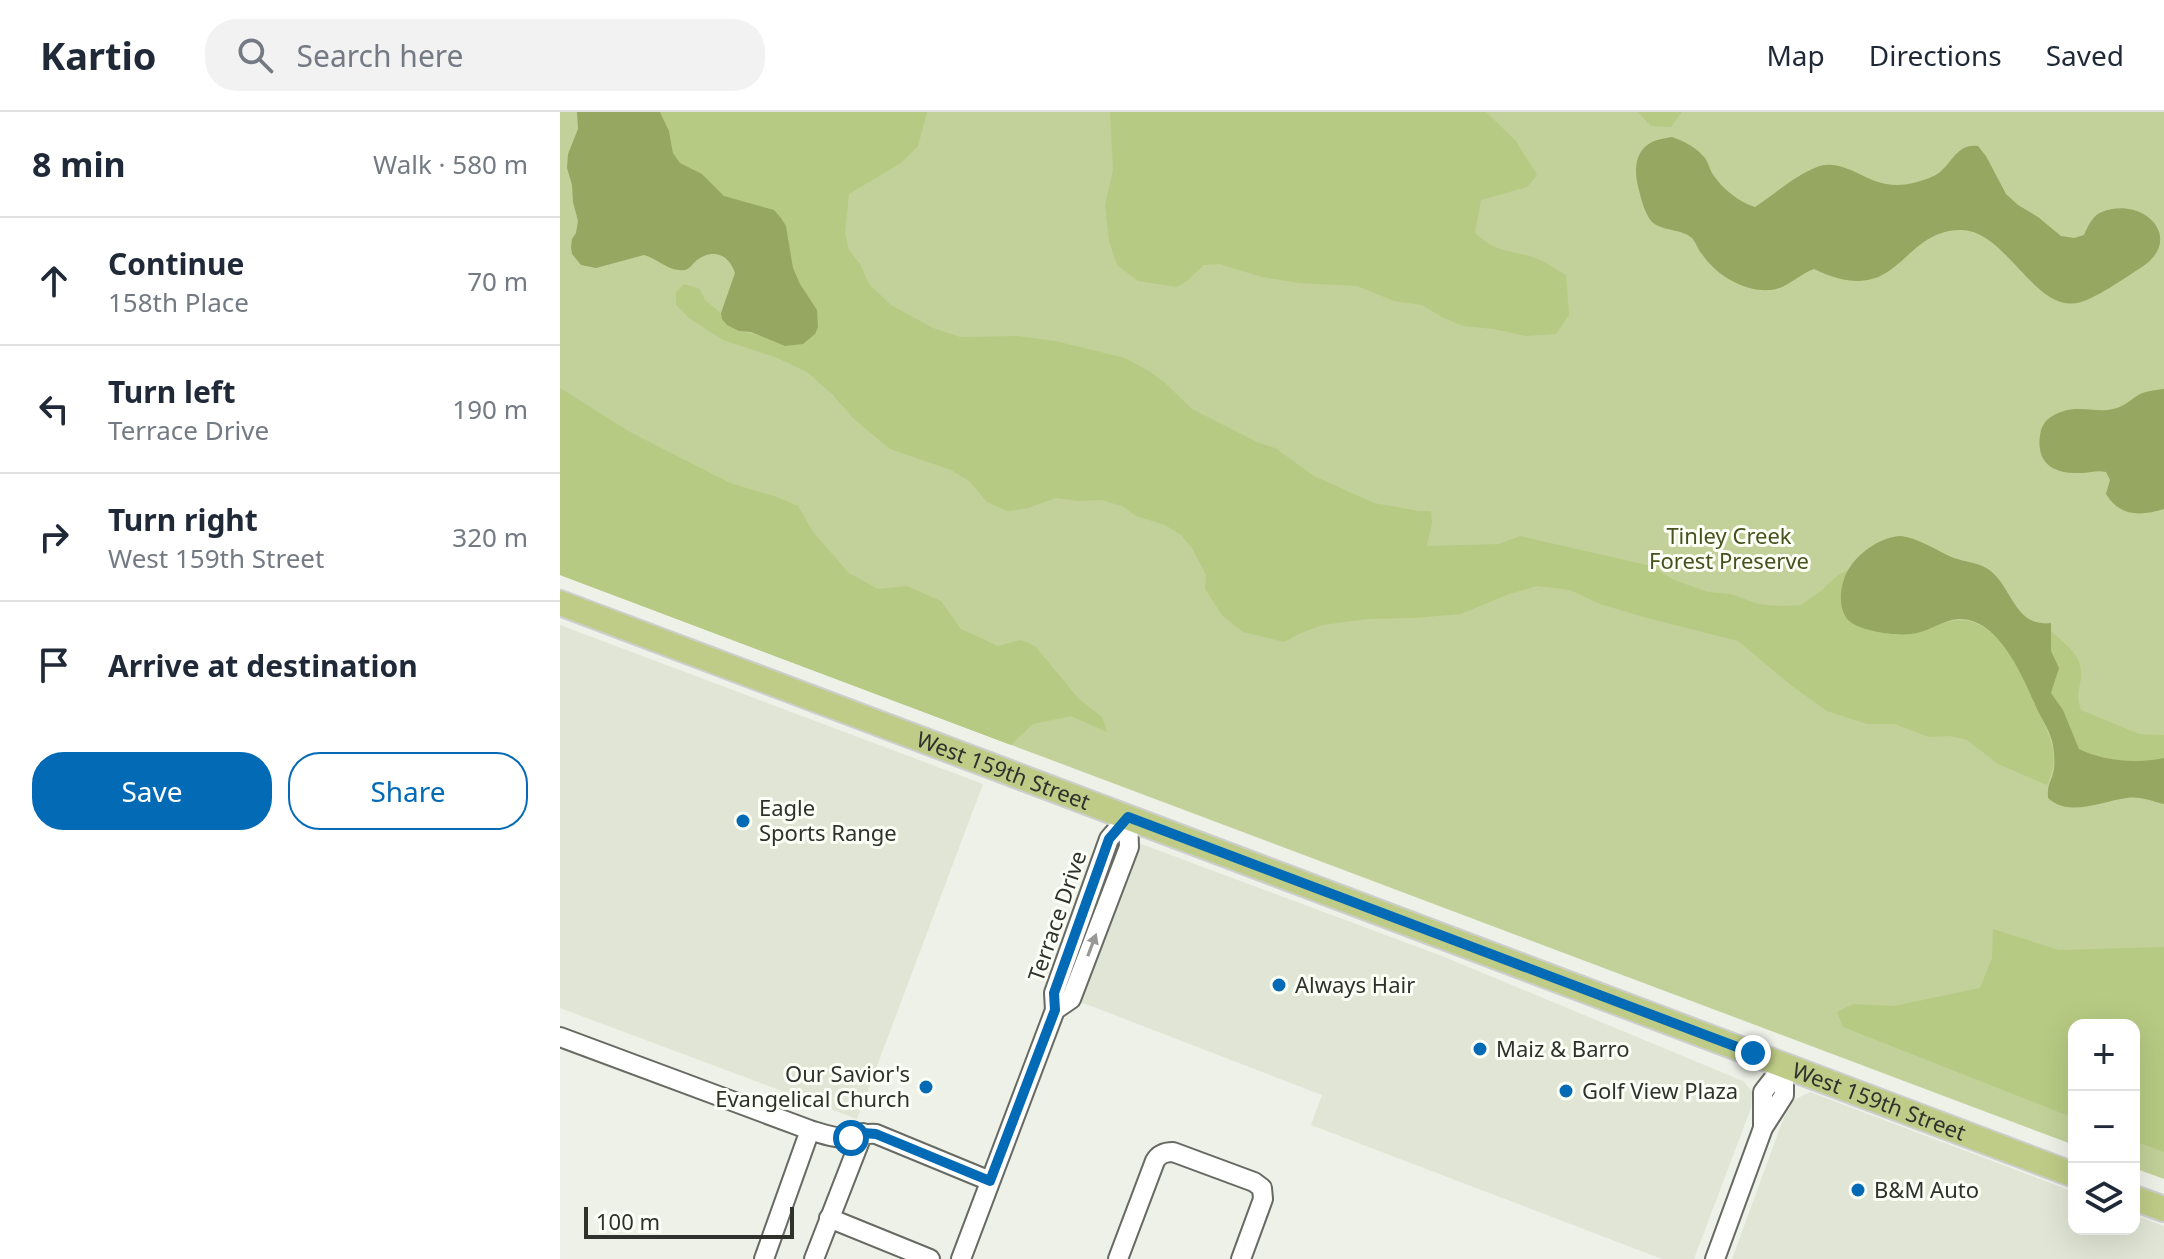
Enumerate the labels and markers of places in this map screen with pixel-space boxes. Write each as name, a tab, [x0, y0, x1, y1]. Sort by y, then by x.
place label: Eagle Sports Range	[759, 792, 897, 847]
marker: Eagle Sports Range	[734, 812, 752, 830]
place label: Always Hair	[1295, 969, 1415, 999]
marker: Always Hair	[1270, 976, 1288, 994]
place label: Maiz & Barro	[1496, 1033, 1630, 1063]
marker: Maiz & Barro	[1471, 1040, 1489, 1058]
place label: Our Savior's Evangelical Church	[715, 1058, 910, 1113]
place label: Golf View Plaza	[1582, 1075, 1738, 1105]
marker: Our Savior's Evangelical Church	[917, 1078, 935, 1096]
marker: Golf View Plaza	[1557, 1082, 1575, 1100]
place label: B&M Auto	[1874, 1174, 1979, 1204]
marker: B&M Auto	[1849, 1181, 1867, 1199]

